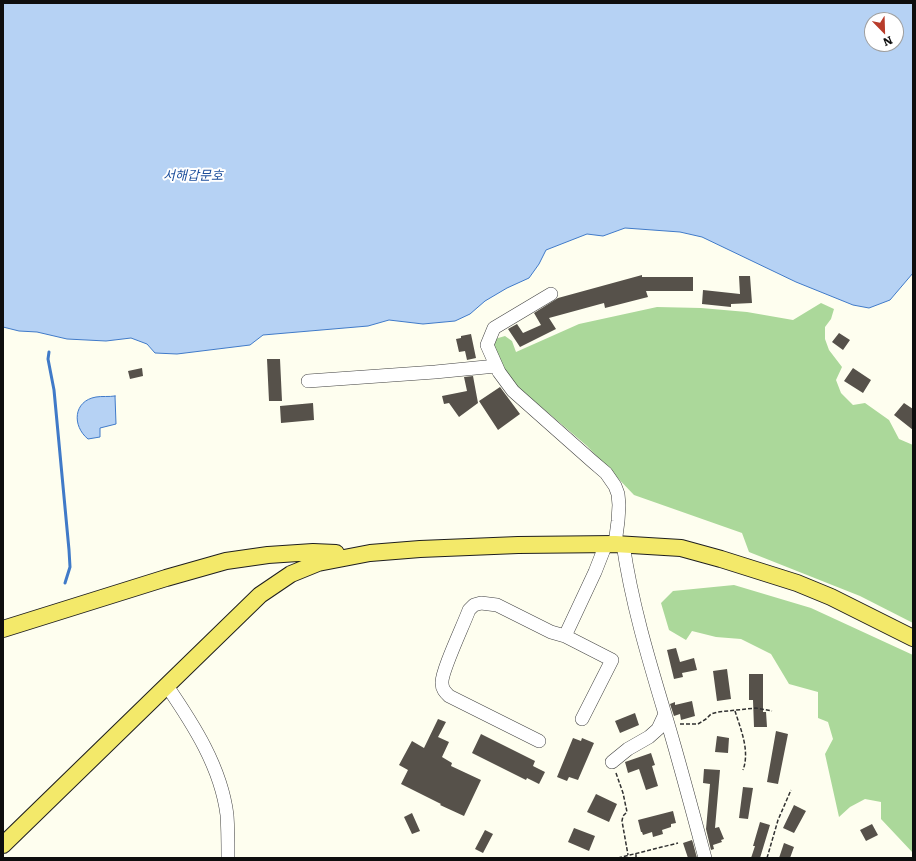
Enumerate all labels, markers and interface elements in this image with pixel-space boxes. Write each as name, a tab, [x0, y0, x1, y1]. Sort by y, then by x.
north arrow	[864, 12, 904, 52]
text: N	[881, 33, 896, 51]
water label: 서해갑문호	[163, 168, 223, 184]

